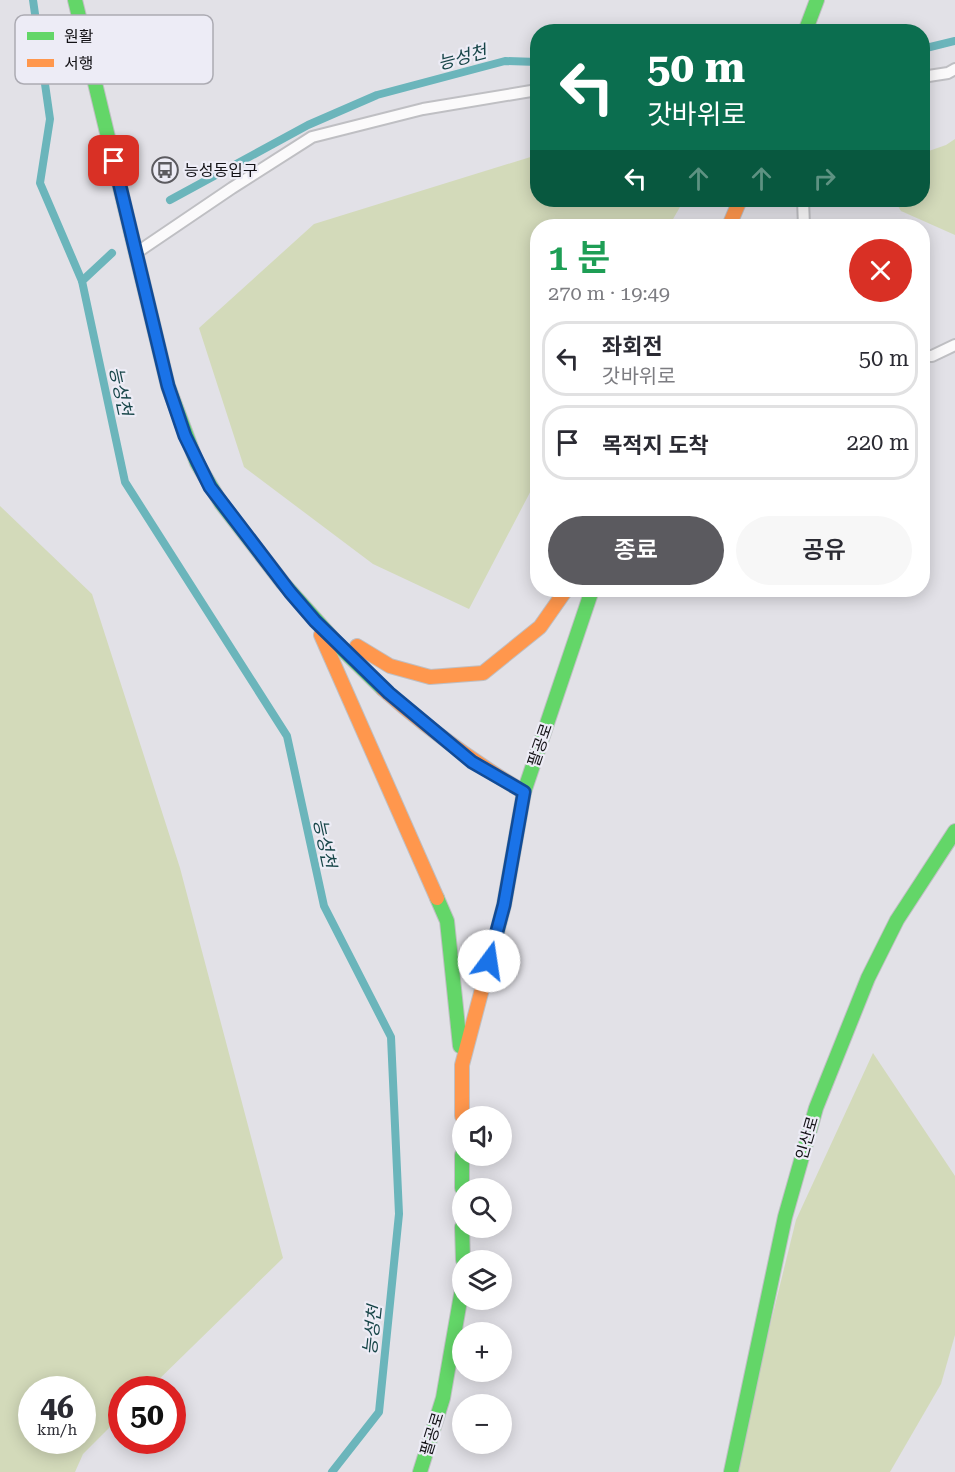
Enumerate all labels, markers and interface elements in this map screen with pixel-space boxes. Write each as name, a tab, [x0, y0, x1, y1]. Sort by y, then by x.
legend	[15, 15, 213, 84]
text: 원활	[64, 27, 94, 46]
water label: 능성천	[435, 40, 491, 74]
text: 50 m	[647, 43, 745, 92]
icon: left	[548, 48, 626, 126]
text: 서행	[64, 54, 93, 73]
text: 갓바위로	[647, 99, 746, 131]
pin	[88, 135, 139, 186]
icon: arrive	[97, 144, 130, 177]
bus stop icon: 능성동입구	[150, 155, 180, 185]
place label: 능성동입구	[184, 161, 258, 180]
icon: left	[619, 162, 652, 195]
icon: ahead	[682, 162, 715, 195]
icon: ahead	[745, 162, 778, 195]
icon: right	[808, 162, 841, 195]
text: 1 분	[548, 237, 610, 279]
button: close	[849, 239, 912, 302]
text: 270 m · 19:49	[548, 281, 670, 305]
text: 좌회전	[602, 334, 663, 359]
icon: left	[551, 342, 584, 375]
text: 50 m	[859, 346, 909, 371]
text: 갓바위로	[602, 364, 676, 388]
water label: 능성천	[106, 365, 137, 420]
icon: arrive	[551, 426, 584, 459]
text: 220 m	[846, 430, 909, 455]
text: 목적지 도착	[602, 433, 709, 458]
button: 종료	[548, 516, 724, 585]
button: 공유	[736, 516, 912, 585]
street label: 팔공로	[524, 721, 556, 769]
water label: 능성천	[310, 817, 341, 872]
position arrow	[457, 929, 521, 993]
map controls	[452, 1106, 512, 1454]
button: sound	[452, 1106, 512, 1166]
street label: 인산로	[792, 1114, 822, 1162]
button: search	[452, 1178, 512, 1238]
button: layers	[452, 1250, 512, 1310]
water label: 능성천	[359, 1302, 385, 1356]
button: +	[452, 1322, 512, 1382]
speed limit sign: 50	[108, 1376, 186, 1454]
text: 46	[40, 1390, 74, 1425]
button: −	[452, 1394, 512, 1454]
street label: 팔공로	[416, 1410, 448, 1458]
text: km/h	[37, 1421, 77, 1439]

